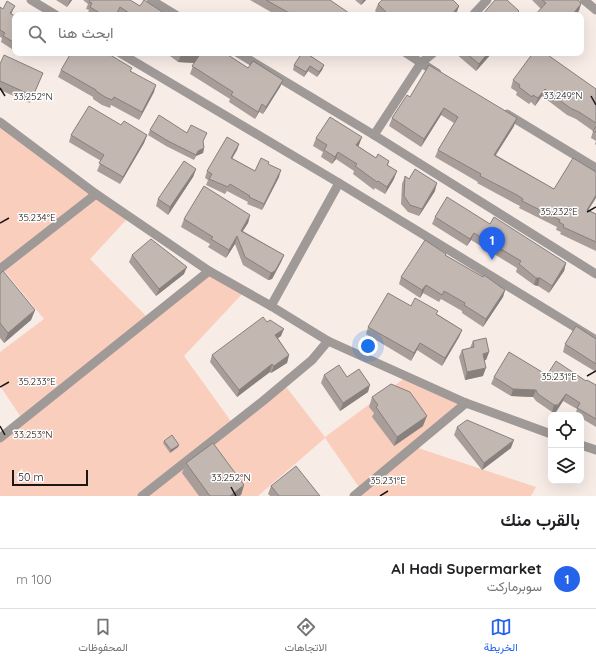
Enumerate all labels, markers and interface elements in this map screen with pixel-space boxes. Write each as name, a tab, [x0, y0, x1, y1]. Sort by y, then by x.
search box	[12, 12, 584, 56]
icon: search	[26, 23, 48, 45]
text: ابحث هنا	[58, 23, 114, 42]
text: 33.249°N	[544, 89, 582, 102]
text: 33.252°N	[13, 90, 53, 103]
text: 35.232°E	[540, 205, 578, 218]
text: 35.234°E	[18, 211, 56, 224]
pin: 1	[479, 227, 505, 260]
your location	[358, 336, 378, 356]
text: 35.231°E	[541, 370, 577, 383]
text: 35.233°E	[18, 375, 56, 388]
map controls	[548, 412, 584, 484]
button: locate	[548, 412, 584, 448]
text: 33.253°N	[13, 428, 53, 441]
button: layers	[548, 448, 584, 484]
scale bar	[12, 468, 88, 487]
text: 50 m	[18, 470, 44, 484]
text: 33.252°N	[211, 471, 251, 484]
text: 35.231°E	[370, 474, 406, 487]
text: بالقرب منك	[501, 509, 580, 530]
text: Al Hadi Supermarket	[391, 559, 542, 578]
text: 100 m	[16, 571, 52, 587]
text: 1	[564, 571, 570, 587]
text: سوبرماركت	[487, 578, 542, 594]
tab: المحفوظات	[78, 616, 128, 657]
tab: الاتجاهات	[284, 616, 327, 657]
tab: الخريطة	[484, 616, 518, 657]

